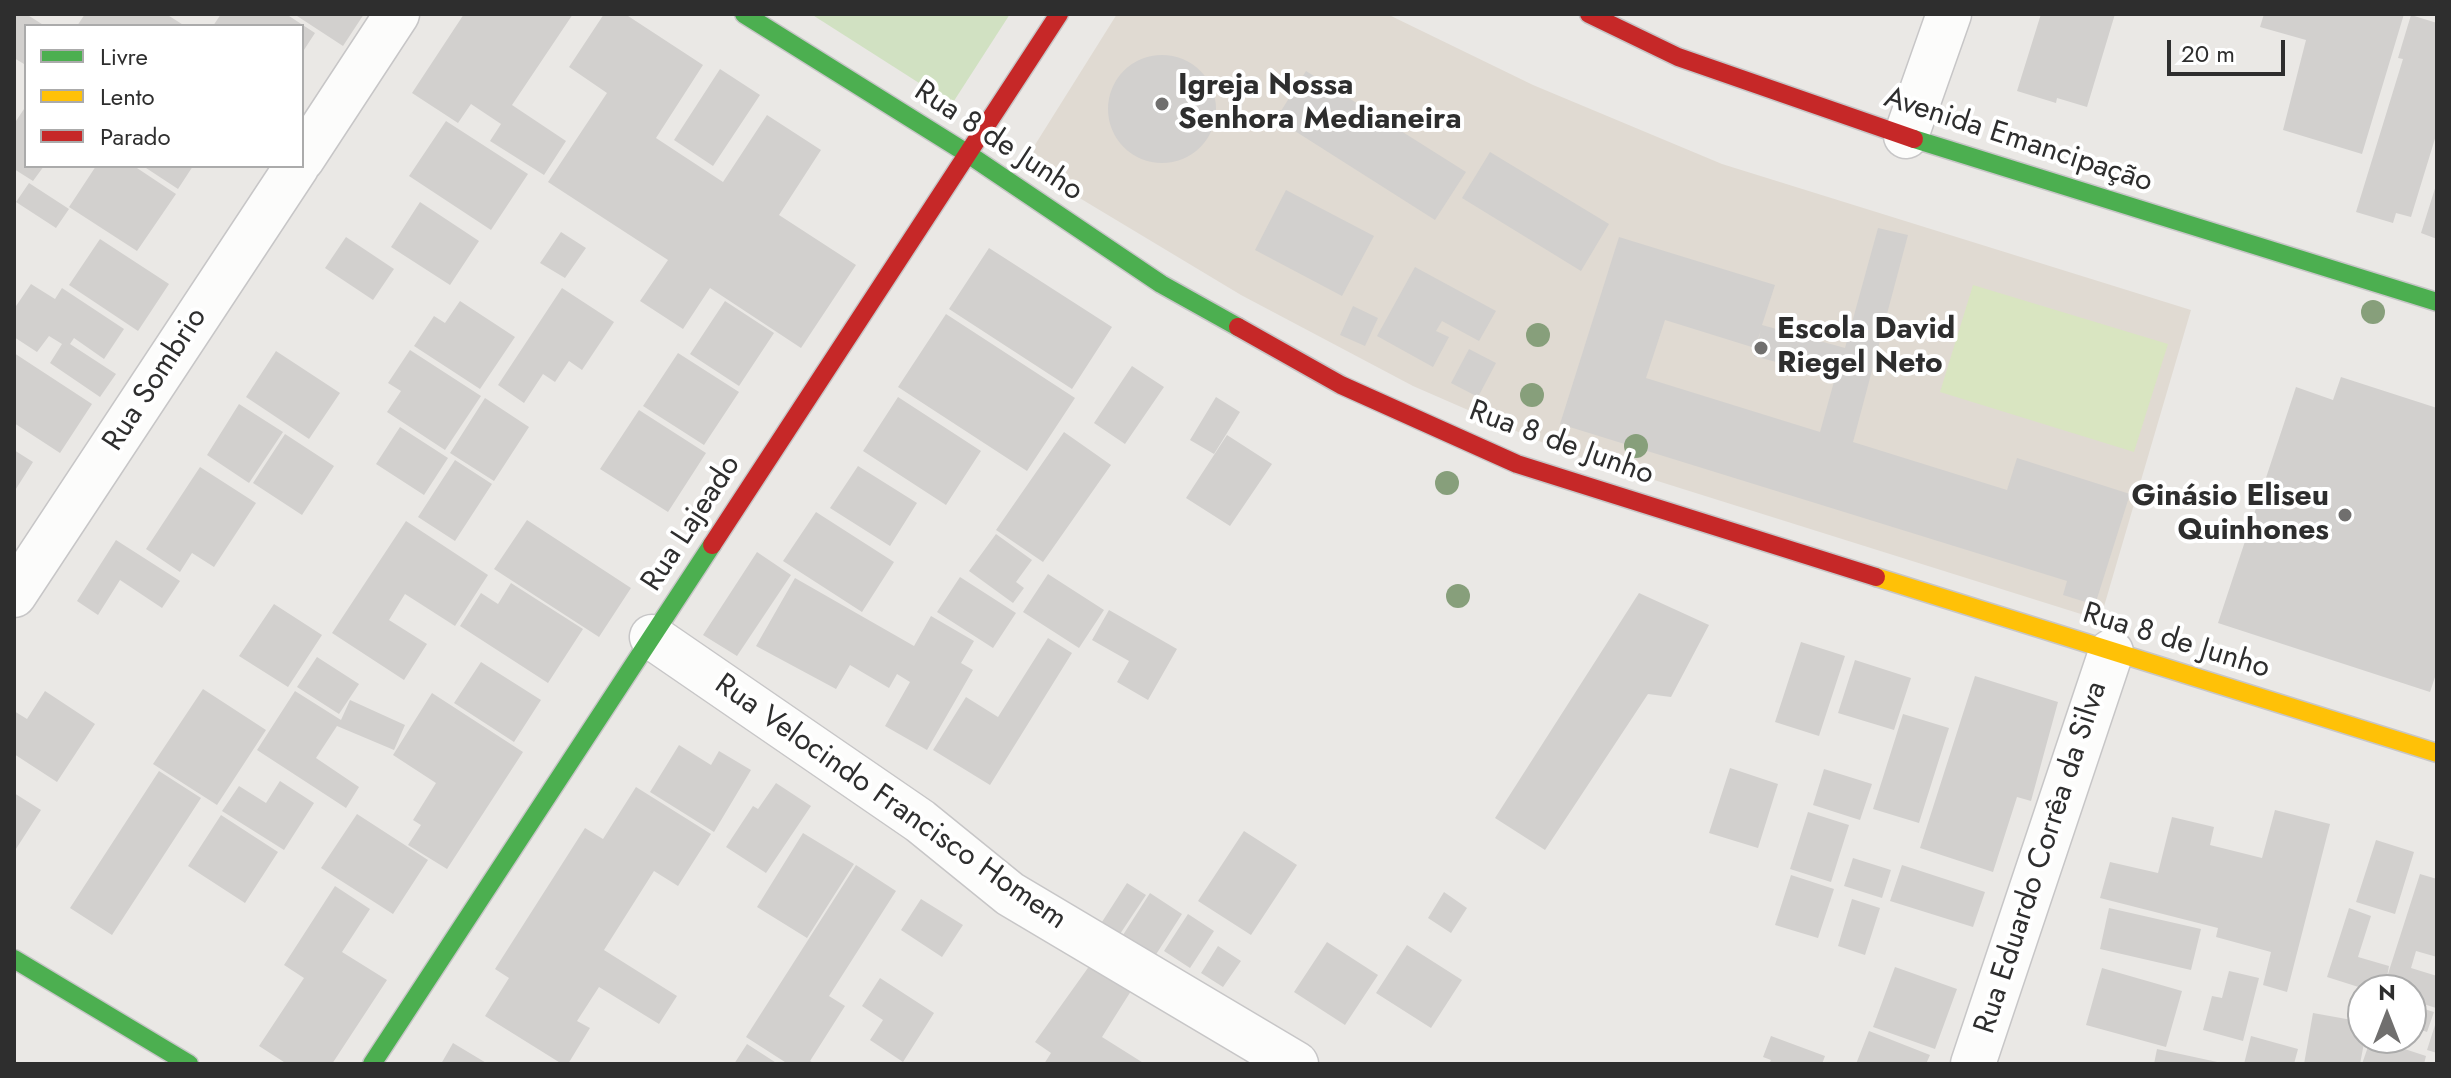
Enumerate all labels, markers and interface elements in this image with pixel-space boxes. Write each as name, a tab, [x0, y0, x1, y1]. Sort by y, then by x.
legend	[24, 24, 304, 168]
scale bar	[2171, 24, 2289, 74]
text: 20 m	[2181, 36, 2235, 71]
text: Livre	[100, 39, 148, 74]
place label: Igreja Nossa Senhora Medianeira	[1178, 69, 1462, 140]
street label: Rua 8 de Junho	[907, 74, 1089, 210]
text: Lento	[100, 79, 155, 114]
street label: Avenida Emancipação	[1879, 81, 2157, 201]
marker: Igreja Nossa Senhora Medianeira	[1153, 95, 1171, 113]
text: Parado	[100, 119, 171, 154]
street label: Rua Sombrio	[96, 302, 216, 458]
place label: Escola David Riegel Neto	[1777, 313, 1955, 384]
marker: Escola David Riegel Neto	[1752, 339, 1770, 357]
street label: Rua 8 de Junho	[1464, 394, 1658, 494]
street label: Rua Lajeado	[635, 449, 749, 599]
place label: Ginásio Eliseu Quinhones	[2131, 480, 2329, 550]
marker: Ginásio Eliseu Quinhones	[2336, 506, 2354, 524]
street label: Rua 8 de Junho	[2078, 596, 2274, 688]
street label: Rua Velocindo Francisco Homem	[707, 667, 1073, 939]
street label: Rua Eduardo Corrêa da Silva	[1968, 678, 2116, 1038]
north arrow	[2347, 974, 2427, 1054]
text: N	[2378, 976, 2396, 1008]

